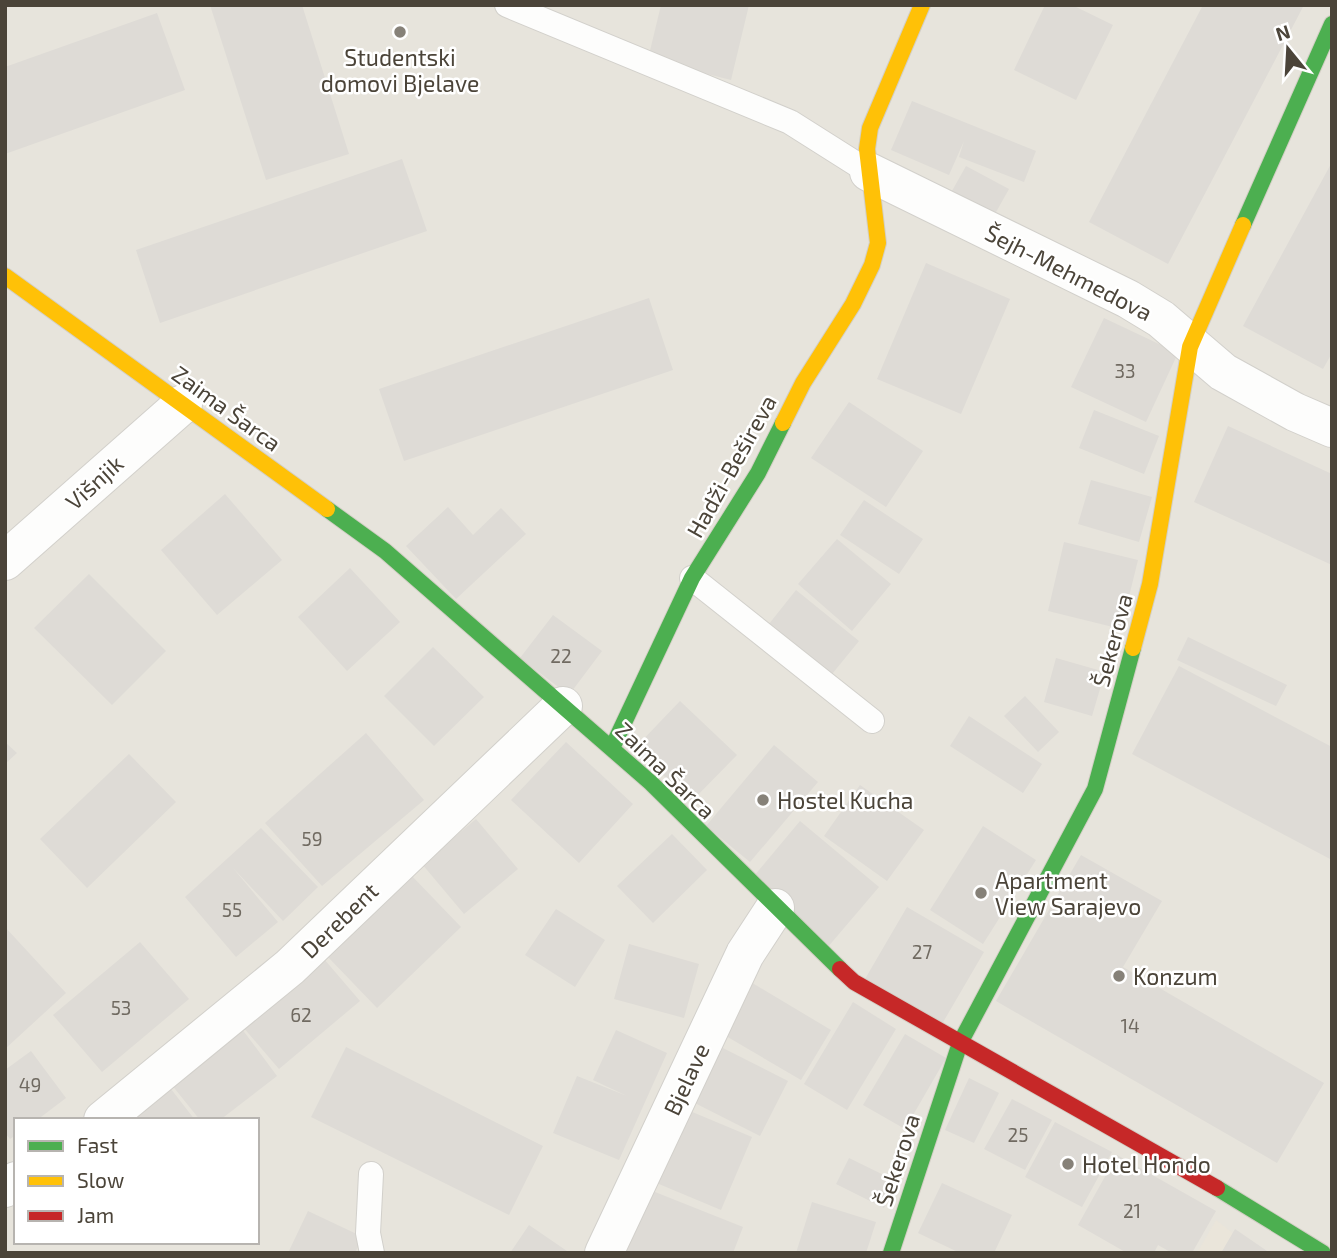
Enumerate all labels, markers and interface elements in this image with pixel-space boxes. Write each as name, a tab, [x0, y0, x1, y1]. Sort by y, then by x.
north arrow	[1253, 14, 1323, 84]
text: N	[1273, 19, 1293, 45]
marker: Studentski domovi Bjelave	[392, 24, 408, 40]
place label: Studentski domovi Bjelave	[321, 43, 479, 97]
street label: Šejh-Mehmedova	[981, 218, 1157, 326]
street label: Zaima Šarca	[167, 359, 287, 457]
house number: 33	[1114, 359, 1136, 382]
street label: Hadži-Bešireva	[680, 390, 782, 542]
street label: Višnjik	[59, 449, 129, 515]
street label: Šekerova	[1086, 590, 1138, 690]
house number: 22	[550, 644, 572, 667]
street label: Zaima Šarca	[610, 716, 722, 824]
place label: Hostel Kucha	[777, 786, 913, 814]
marker: Hostel Kucha	[755, 792, 771, 808]
house number: 59	[301, 827, 323, 850]
place label: Apartment View Sarajevo	[995, 866, 1141, 920]
street label: Derebent	[295, 876, 384, 964]
marker: Apartment View Sarajevo	[973, 885, 989, 901]
house number: 55	[222, 898, 242, 921]
house number: 27	[912, 940, 932, 963]
place label: Konzum	[1133, 962, 1218, 990]
marker: Konzum	[1111, 968, 1127, 984]
house number: 53	[111, 996, 131, 1019]
house number: 62	[290, 1003, 312, 1026]
house number: 14	[1120, 1014, 1140, 1037]
street label: Bjelave	[657, 1039, 715, 1119]
house number: 49	[19, 1073, 41, 1096]
street label: Šekerova	[869, 1110, 925, 1210]
legend	[14, 1118, 259, 1244]
house number: 25	[1008, 1123, 1028, 1146]
text: Fast	[77, 1132, 118, 1157]
place label: Hotel Hondo	[1082, 1150, 1211, 1178]
marker: Hotel Hondo	[1060, 1156, 1076, 1172]
text: Slow	[77, 1167, 124, 1192]
house number: 21	[1123, 1199, 1141, 1222]
text: Jam	[77, 1202, 114, 1227]

